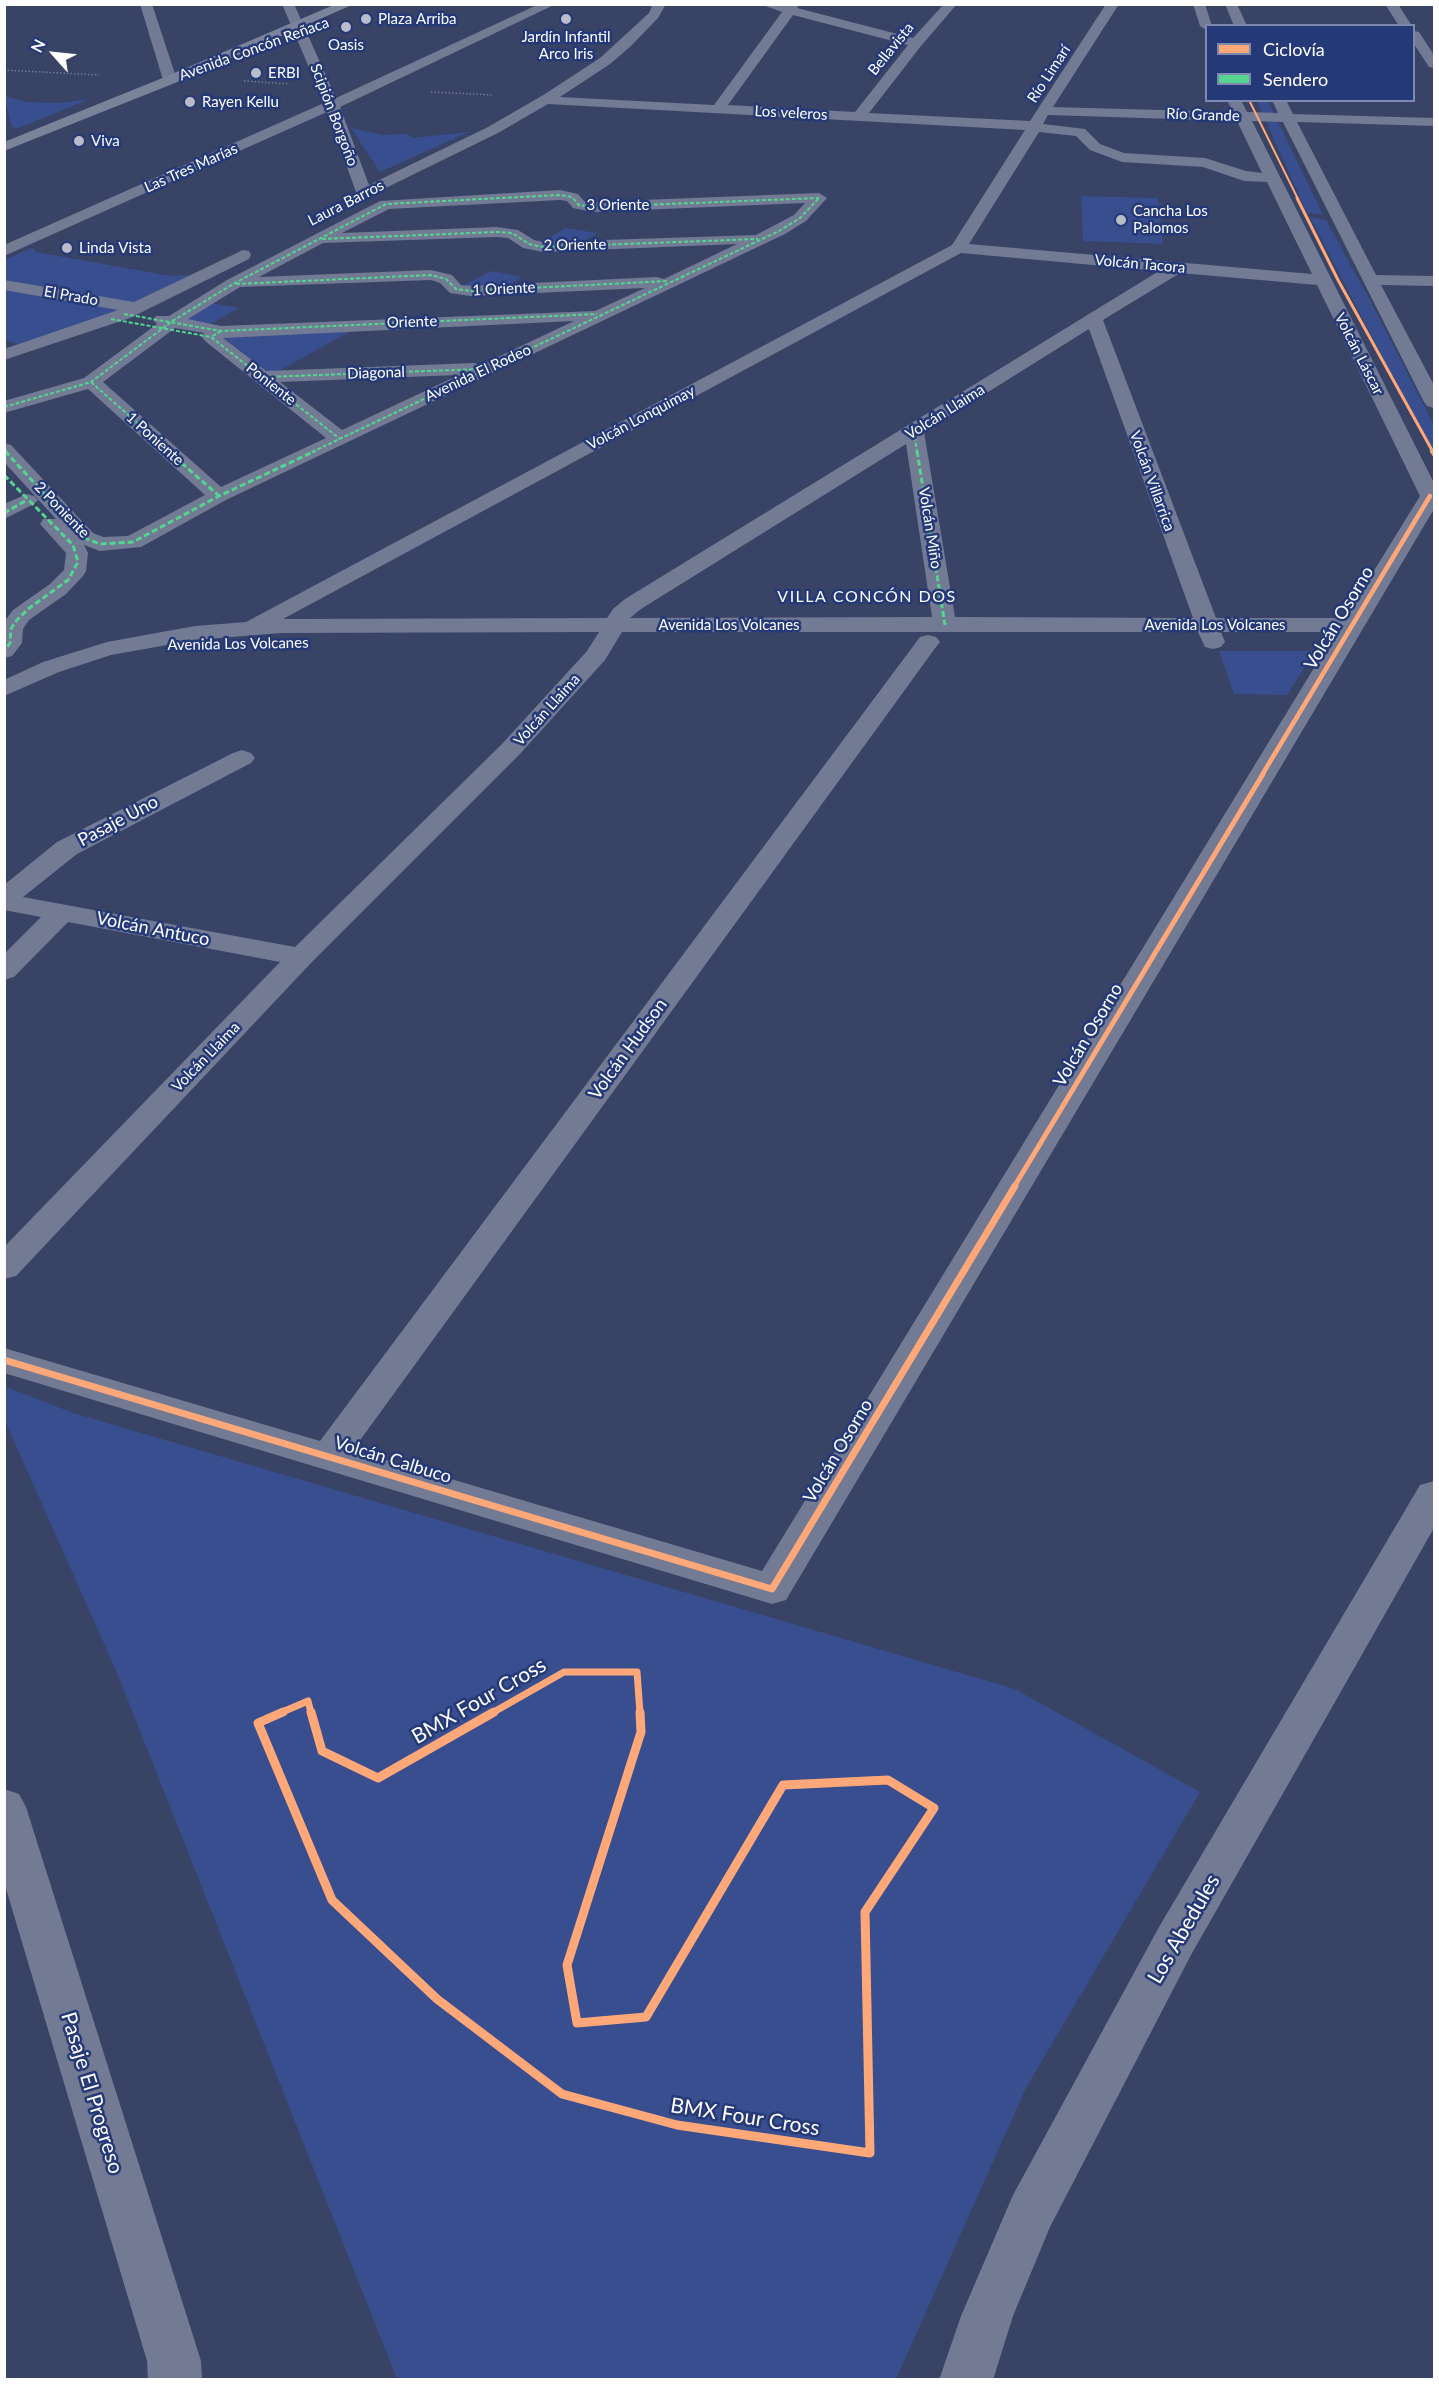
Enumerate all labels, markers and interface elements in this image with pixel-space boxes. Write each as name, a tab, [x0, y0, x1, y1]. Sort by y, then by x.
place label: Plaza Arriba	[378, 10, 457, 28]
marker: Plaza Arriba	[359, 12, 373, 26]
marker: Jardín Infantil Arco Iris	[559, 12, 573, 26]
street label: Avenida Concón Reñaca	[176, 13, 332, 85]
street label: Bellavista	[864, 19, 918, 79]
marker: Oasis	[339, 20, 353, 34]
north arrow	[24, 24, 84, 84]
legend	[1205, 24, 1415, 102]
place label: Jardín Infantil Arco Iris	[522, 28, 610, 63]
text: N	[26, 36, 49, 55]
place label: Oasis	[328, 36, 364, 54]
text: Ciclovía	[1263, 38, 1325, 60]
street label: Río Limarí	[1024, 42, 1074, 106]
street label: Scipión Borgoño	[306, 61, 362, 169]
place label: ERBI	[268, 64, 300, 82]
marker: ERBI	[249, 66, 263, 80]
text: Sendero	[1263, 68, 1328, 90]
place label: Rayen Kellu	[202, 93, 279, 111]
marker: Rayen Kellu	[183, 95, 197, 109]
street label: Los veleros	[754, 102, 828, 124]
street label: Río Grande	[1166, 105, 1240, 125]
place label: Viva	[91, 132, 120, 150]
marker: Viva	[72, 134, 86, 148]
street label: Las Tres Marías	[142, 139, 240, 197]
street label: Laura Barros	[305, 176, 387, 230]
street label: 3 Oriente	[587, 196, 649, 214]
place label: Cancha Los Palomos	[1133, 202, 1208, 237]
marker: Cancha Los Palomos	[1114, 213, 1128, 227]
street label: 2 Oriente	[543, 235, 607, 255]
place label: Linda Vista	[79, 239, 151, 257]
marker: Linda Vista	[60, 241, 74, 255]
street label: Volcán Tacora	[1094, 251, 1186, 277]
street label: 1 Oriente	[472, 278, 536, 300]
street label: El Prado	[43, 282, 99, 310]
street label: Volcán Láscar	[1331, 310, 1387, 398]
street label: Oriente	[387, 312, 437, 332]
street label: Avenida El Rodeo	[422, 341, 534, 405]
street label: Poniente	[242, 359, 300, 409]
street label: Diagonal	[347, 363, 405, 383]
street label: Volcán Llaima	[902, 381, 988, 443]
street label: Volcán Lonquimay	[584, 382, 698, 454]
street label: 1 Poniente	[123, 409, 187, 469]
street label: Volcán Villarrica	[1126, 428, 1178, 534]
street label: 2 Poniente	[31, 478, 93, 542]
street label: Volcán Miño	[915, 486, 945, 570]
street label: Volcán Osorno	[1300, 562, 1378, 674]
district label: VILLA CONCÓN DOS	[777, 587, 957, 607]
street label: Avenida Los Volcanes	[658, 616, 800, 634]
street label: Avenida Los Volcanes	[1144, 616, 1286, 634]
street label: Avenida Los Volcanes	[167, 634, 309, 654]
street label: Volcán Llaima	[510, 671, 584, 749]
street label: Pasaje Uno	[74, 791, 162, 851]
street label: Volcán Antuco	[95, 907, 211, 951]
street label: Volcán Osorno	[1049, 979, 1127, 1091]
street label: Volcán Hudson	[584, 994, 672, 1104]
street label: Volcán Llaima	[168, 1018, 244, 1096]
street label: Volcán Osorno	[799, 1395, 877, 1507]
street label: Volcán Calbuco	[332, 1432, 454, 1488]
street label: BMX Four Cross	[407, 1652, 551, 1750]
street label: Los Abedules	[1143, 1870, 1225, 1988]
street label: Pasaje El Progreso	[55, 2009, 129, 2177]
street label: BMX Four Cross	[668, 2093, 822, 2141]

